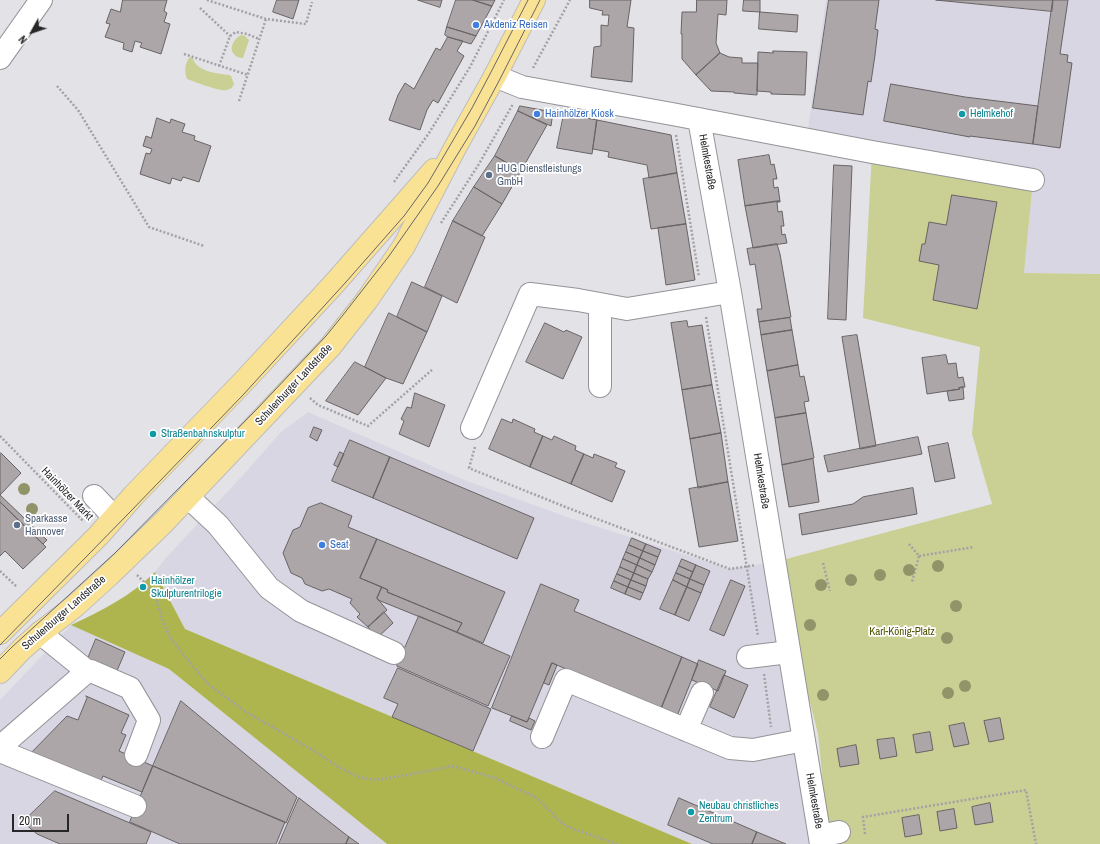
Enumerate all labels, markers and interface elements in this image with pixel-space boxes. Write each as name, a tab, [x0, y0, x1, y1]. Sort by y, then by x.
north arrow	[12, 12, 52, 52]
place label: Akdeniz Reisen	[484, 18, 548, 32]
marker: Akdeniz Reisen	[471, 20, 481, 30]
text: N	[15, 33, 30, 47]
place label: Hainhölzer Kiosk	[545, 107, 614, 121]
place label: Helmkehof	[970, 107, 1013, 121]
marker: Hainhölzer Kiosk	[532, 109, 542, 119]
marker: Helmkehof	[957, 109, 967, 119]
street label: Helmkestraße	[696, 133, 718, 191]
place label: HUG Dienstleistungs GmbH	[497, 162, 582, 188]
marker: HUG Dienstleistungs GmbH	[484, 170, 494, 180]
street label: Schulenburger Landstraße	[253, 341, 335, 429]
place label: Straßenbahnskulptur	[161, 427, 245, 441]
marker: Straßenbahnskulptur	[148, 429, 158, 439]
street label: Helmkestraße	[750, 452, 772, 510]
street label: Hainhölzer Markt	[38, 465, 96, 523]
place label: Sparkasse Hannover	[25, 512, 68, 538]
marker: Sparkasse Hannover	[12, 520, 22, 530]
place label: Seat	[330, 538, 349, 552]
marker: Seat	[317, 540, 327, 550]
street label: Schulenburger Landstraße	[19, 573, 109, 653]
place label: Hainhölzer Skulpturentrilogie	[151, 574, 222, 600]
marker: Hainhölzer Skulpturentrilogie	[138, 582, 148, 592]
park label: Karl-König-Platz	[869, 625, 935, 639]
street label: Helmkestraße	[803, 772, 825, 830]
place label: Neubau christliches Zentrum	[699, 799, 779, 825]
scale bar	[14, 806, 71, 832]
marker: Neubau christliches Zentrum	[686, 807, 696, 817]
text: 20 m	[19, 813, 41, 829]

